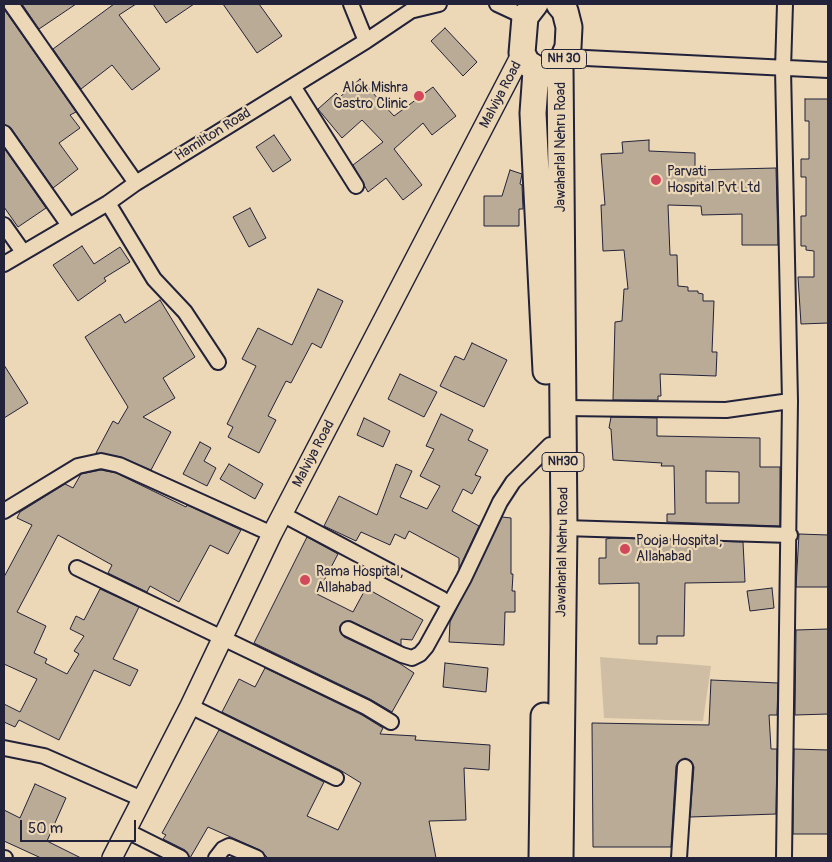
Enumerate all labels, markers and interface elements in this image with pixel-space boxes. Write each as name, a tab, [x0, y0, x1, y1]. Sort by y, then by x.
road number: NH 30	[542, 50, 586, 68]
street label: Malviya Road	[476, 59, 526, 131]
place label: Alok Mishra Gastro Clinic	[333, 80, 408, 112]
street label: Jawaharlal Nehru Road	[553, 82, 569, 212]
marker: Alok Mishra Gastro Clinic	[412, 89, 426, 103]
street label: Hamilton Road	[172, 105, 254, 165]
place label: Parvati Hospital Pvt Ltd	[667, 164, 760, 196]
marker: Parvati Hospital Pvt Ltd	[649, 173, 663, 187]
street label: Malviya Road	[289, 418, 339, 490]
road number: NH30	[542, 452, 584, 472]
street label: Jawaharlal Nehru Road	[553, 487, 573, 617]
place label: Pooja Hospital, Allahabad	[636, 533, 722, 566]
marker: Pooja Hospital, Allahabad	[618, 542, 632, 556]
place label: Rama Hospital, Allahabad	[316, 564, 403, 596]
marker: Rama Hospital, Allahabad	[298, 573, 312, 587]
scale bar	[22, 810, 139, 842]
text: 50 m	[28, 819, 63, 838]

